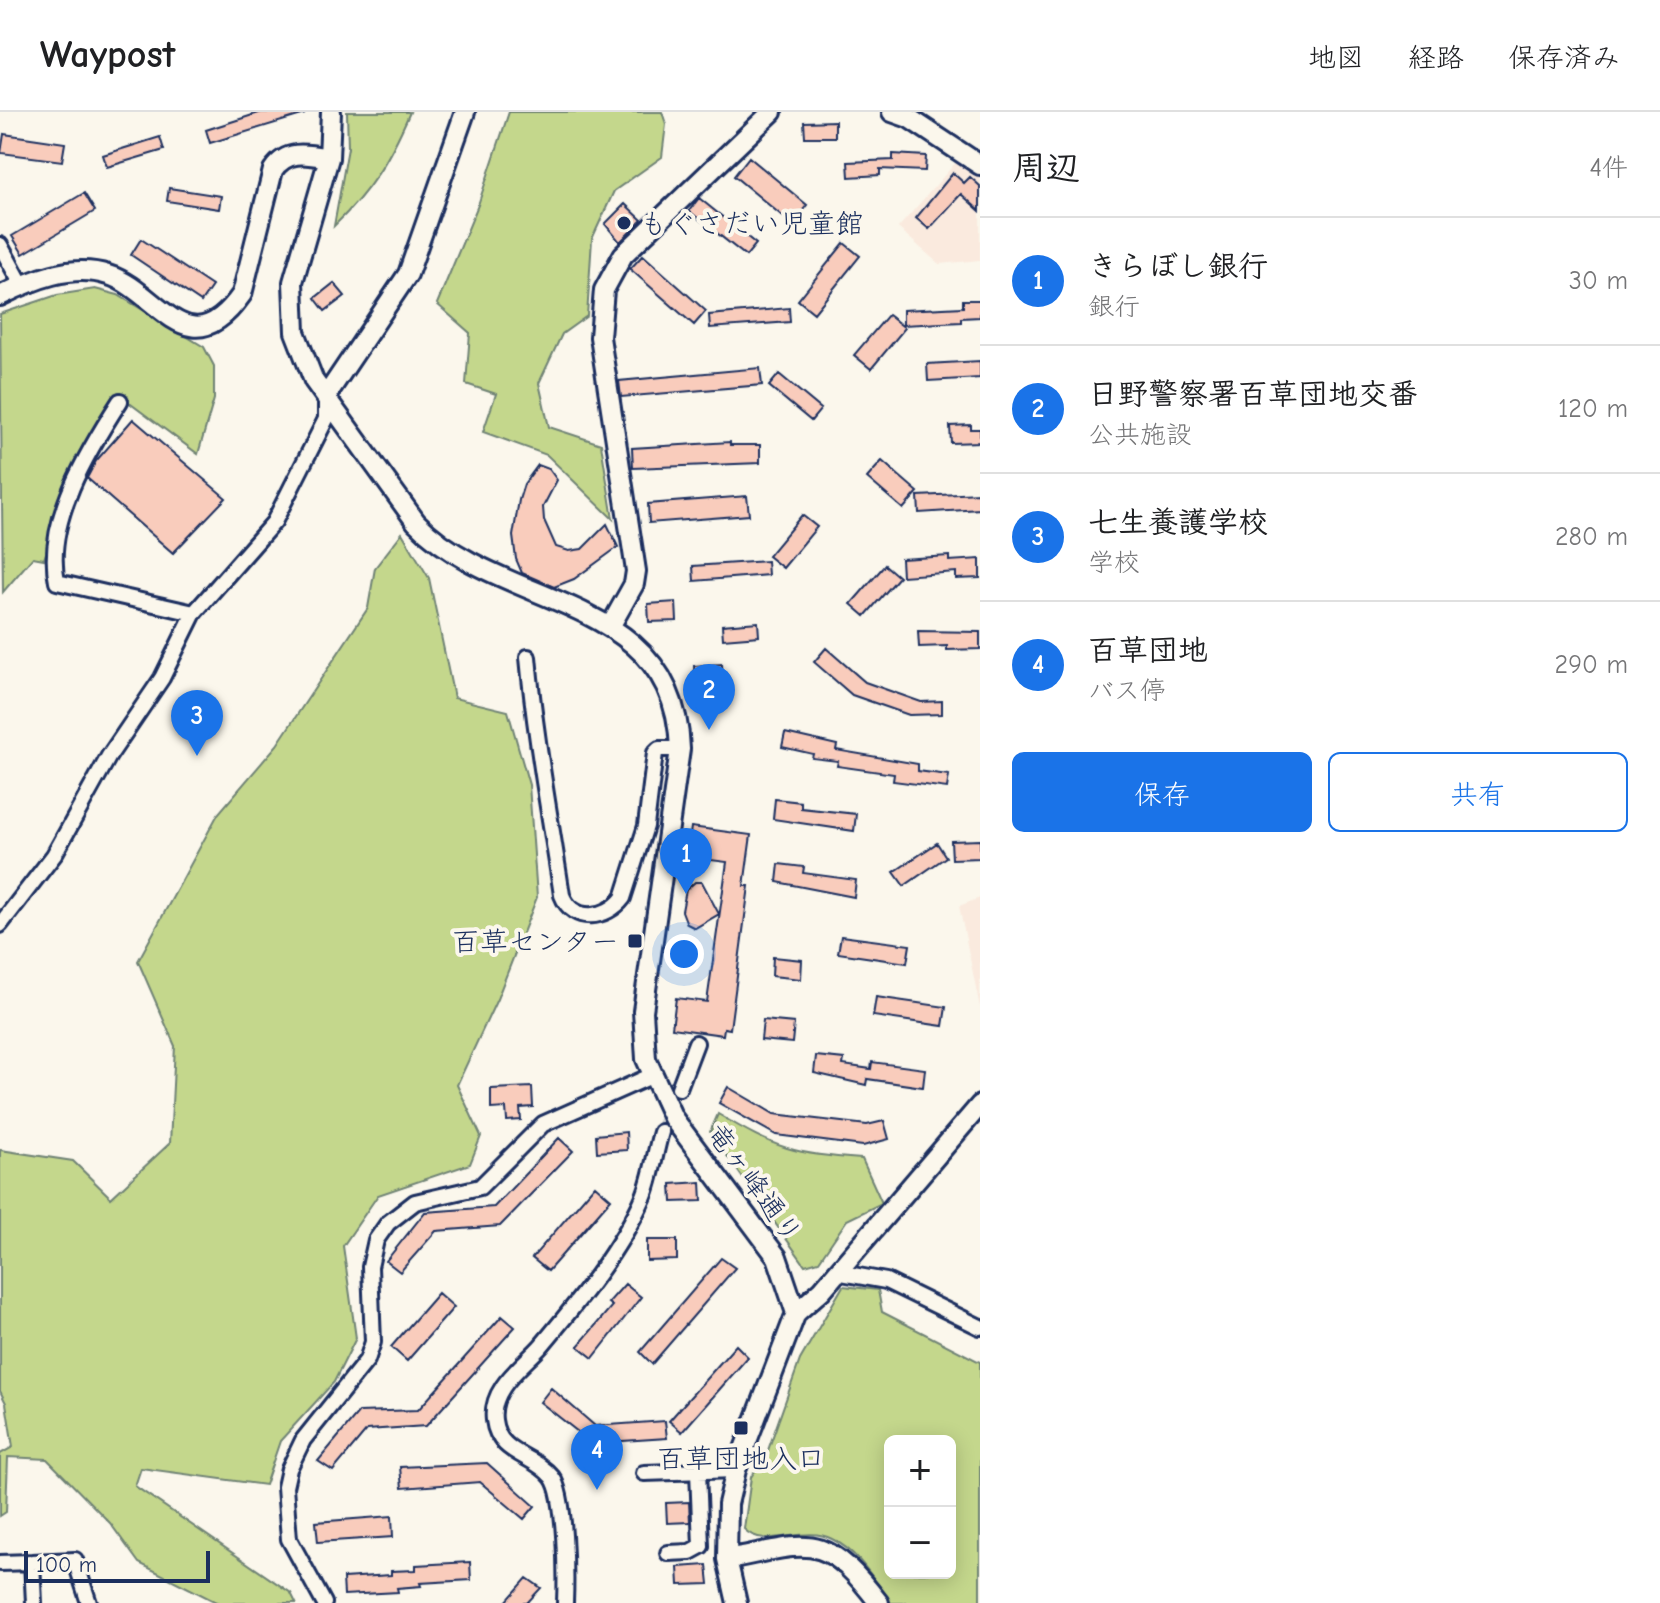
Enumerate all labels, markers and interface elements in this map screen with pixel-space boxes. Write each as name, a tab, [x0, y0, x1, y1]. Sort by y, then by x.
text: Waypost	[40, 33, 175, 77]
text: 地図	[1308, 42, 1364, 74]
text: 経路	[1408, 42, 1464, 74]
text: 保存済み	[1508, 42, 1620, 74]
text: 周辺	[1012, 148, 1080, 188]
text: 4件	[1589, 153, 1628, 183]
place label: もぐさだい児童館	[640, 208, 863, 240]
marker: もぐさだい児童館	[615, 214, 633, 232]
text: きらぼし銀行	[1088, 249, 1268, 284]
text: 1	[1033, 266, 1043, 296]
text: 30 m	[1569, 266, 1628, 296]
text: 銀行	[1088, 292, 1140, 322]
text: 日野警察署百草団地交番	[1088, 377, 1418, 412]
text: 2	[1032, 394, 1044, 424]
text: 120 m	[1558, 394, 1628, 424]
text: 公共施設	[1088, 420, 1192, 450]
text: 七生養護学校	[1088, 505, 1268, 540]
text: 3	[1032, 522, 1044, 552]
text: 280 m	[1555, 522, 1628, 552]
text: 学校	[1088, 548, 1140, 578]
text: 百草団地	[1088, 633, 1208, 668]
text: 4	[1032, 650, 1044, 680]
text: 290 m	[1555, 650, 1628, 680]
pin: 2	[683, 664, 735, 730]
text: バス停	[1088, 676, 1166, 706]
pin: 3	[171, 690, 223, 756]
button: 保存	[1012, 752, 1312, 832]
button: 共有	[1328, 752, 1628, 832]
pin: 1	[660, 828, 712, 894]
place label: 百草センター	[452, 926, 619, 958]
marker: 百草センター	[626, 932, 644, 950]
your location	[664, 934, 704, 974]
street label: 竜ヶ峰通り	[700, 1118, 808, 1250]
marker: 百草団地入口	[732, 1419, 750, 1437]
pin: 4	[571, 1424, 623, 1490]
map controls	[884, 1435, 956, 1579]
button: +	[884, 1435, 956, 1507]
place label: 百草団地入口	[657, 1443, 825, 1475]
button: −	[884, 1507, 956, 1579]
scale bar	[24, 1547, 210, 1583]
text: 100 m	[36, 1552, 97, 1578]

